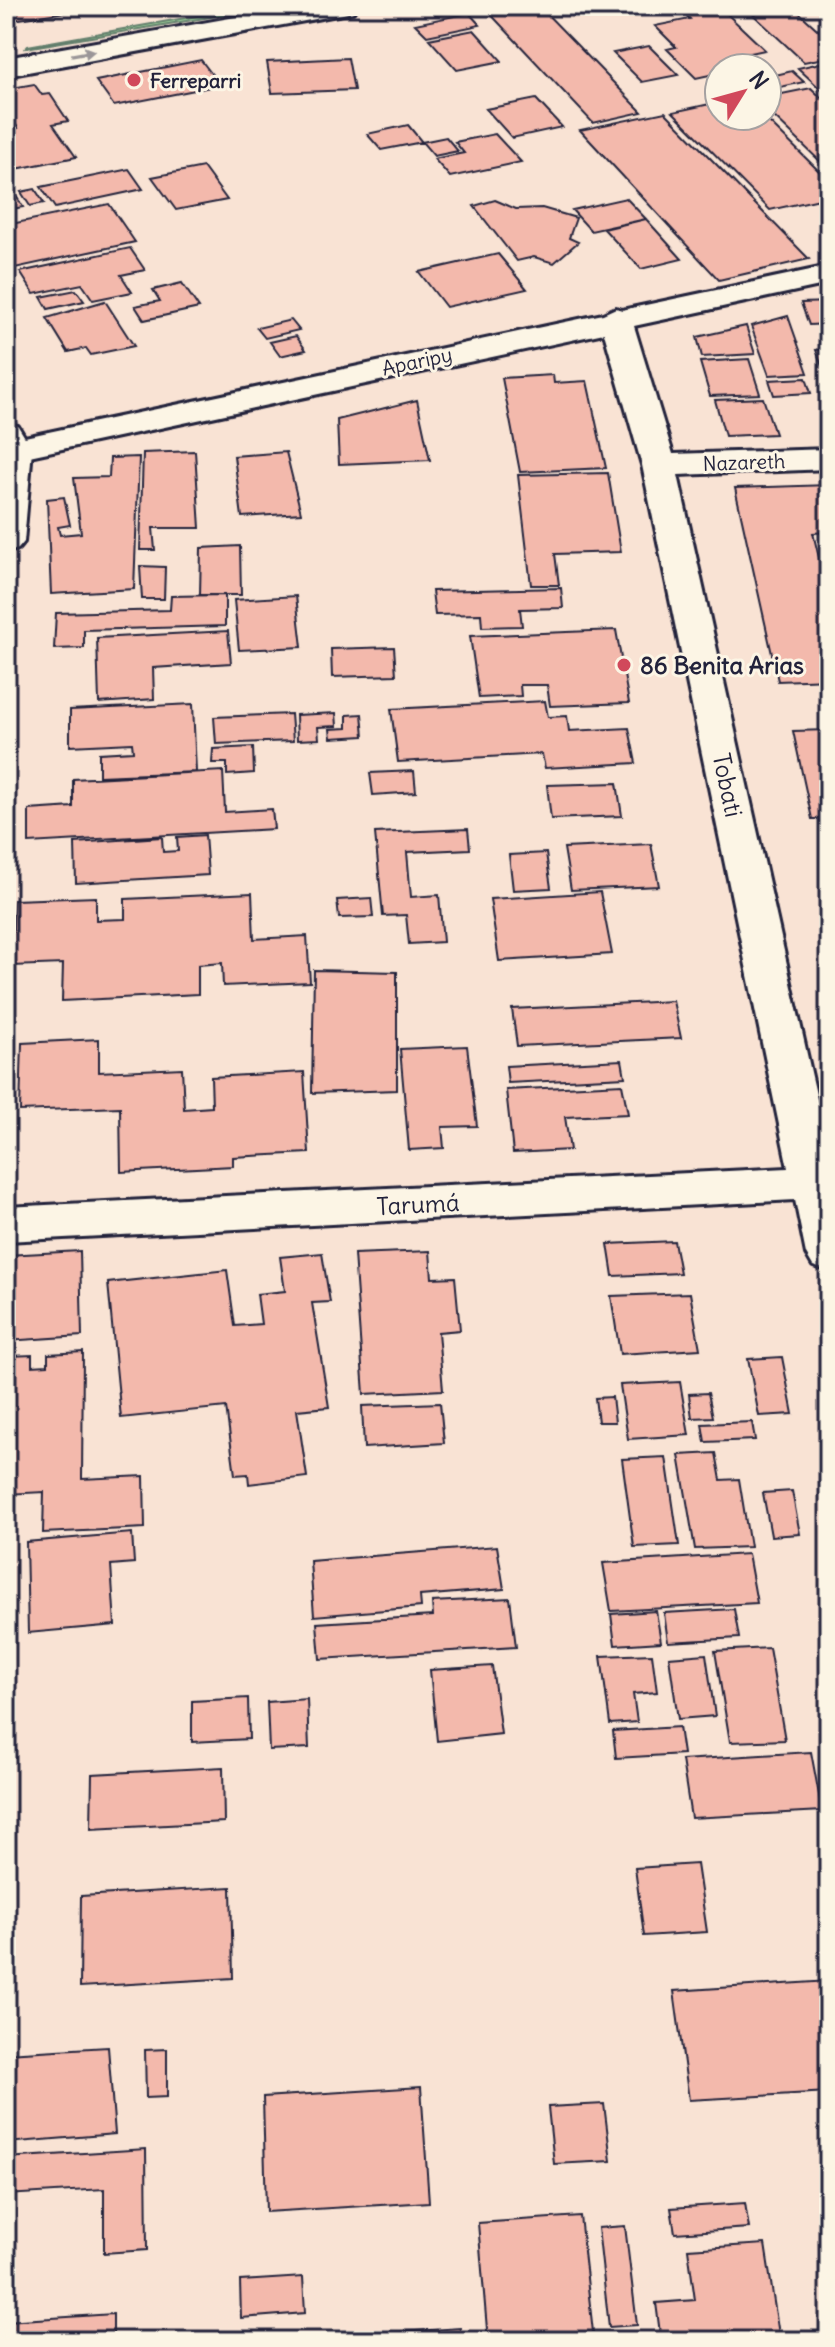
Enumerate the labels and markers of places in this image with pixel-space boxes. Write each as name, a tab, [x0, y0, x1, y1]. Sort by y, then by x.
place label: Ferreparri	[150, 68, 241, 93]
marker: Ferreparri	[125, 71, 143, 89]
place label: 86 Benita Arias	[640, 650, 804, 680]
marker: 86 Benita Arias	[615, 656, 633, 674]

